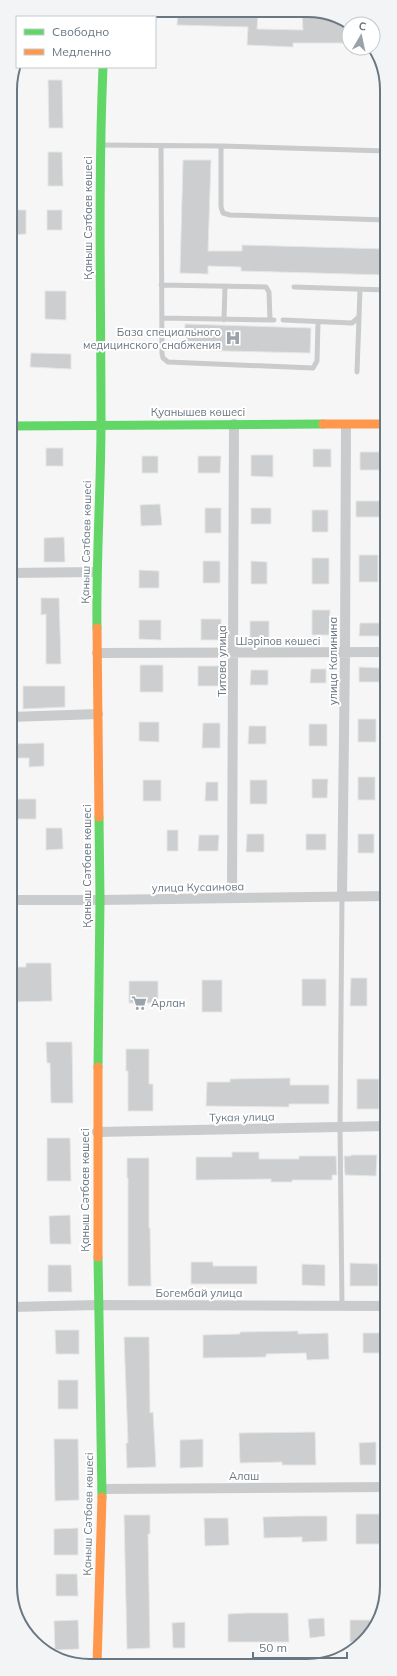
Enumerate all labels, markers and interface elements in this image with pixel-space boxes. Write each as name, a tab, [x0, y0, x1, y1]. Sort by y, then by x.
legend	[16, 16, 156, 68]
north arrow	[341, 16, 381, 56]
text: С	[358, 19, 368, 34]
text: Свободно	[52, 24, 109, 39]
text: Медленно	[52, 44, 111, 59]
street label: Қаныш Сәтбаев көшесі	[81, 156, 95, 280]
place label: База специального медицинского снабжения	[83, 325, 221, 352]
hospital icon: База специального медицинского снабжения	[224, 329, 242, 347]
street label: Қуанышев көшесі	[151, 405, 245, 419]
street label: Қаныш Сәтбаев көшесі	[78, 480, 94, 604]
street label: улица Калинина	[326, 617, 340, 705]
street label: Титова улица	[215, 625, 229, 697]
street label: Шәріпов көшесі	[235, 634, 321, 648]
street label: Қаныш Сәтбаев көшесі	[80, 804, 94, 928]
street label: улица Кусаинова	[152, 879, 244, 895]
supermarket icon: Арлан	[130, 994, 148, 1012]
place label: Арлан	[151, 996, 185, 1010]
street label: Тукая улица	[209, 1109, 275, 1125]
street label: Қаныш Сәтбаев көшесі	[78, 1128, 92, 1252]
street label: Богембай улица	[156, 1286, 242, 1300]
street label: Қаныш Сәтбаев көшесі	[80, 1452, 96, 1576]
street label: Алаш	[229, 1469, 259, 1483]
scale bar	[253, 1634, 347, 1660]
text: 50 m	[259, 1640, 287, 1655]

